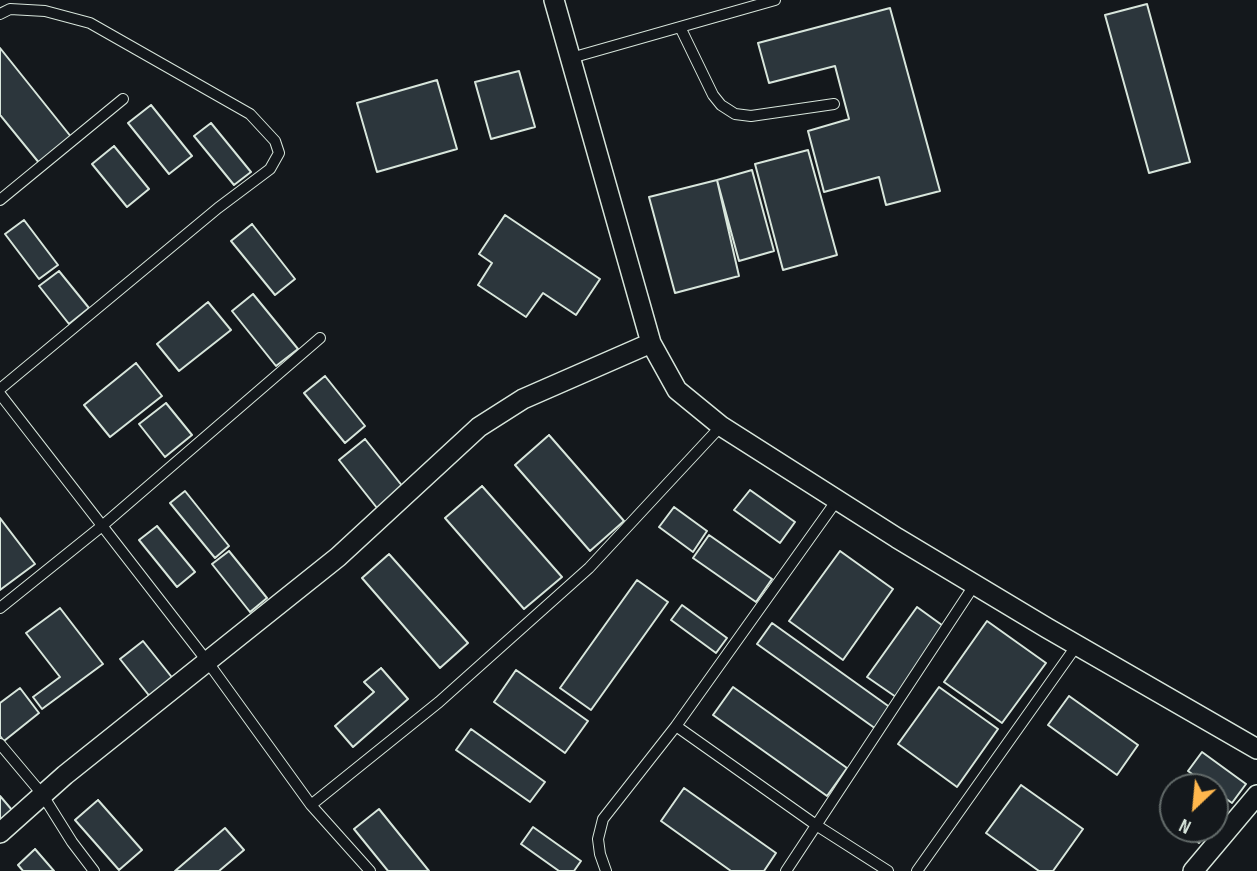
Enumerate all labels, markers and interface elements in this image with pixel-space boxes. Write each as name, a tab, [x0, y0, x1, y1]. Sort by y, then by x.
north arrow	[1159, 773, 1229, 843]
text: N	[1176, 813, 1195, 838]

